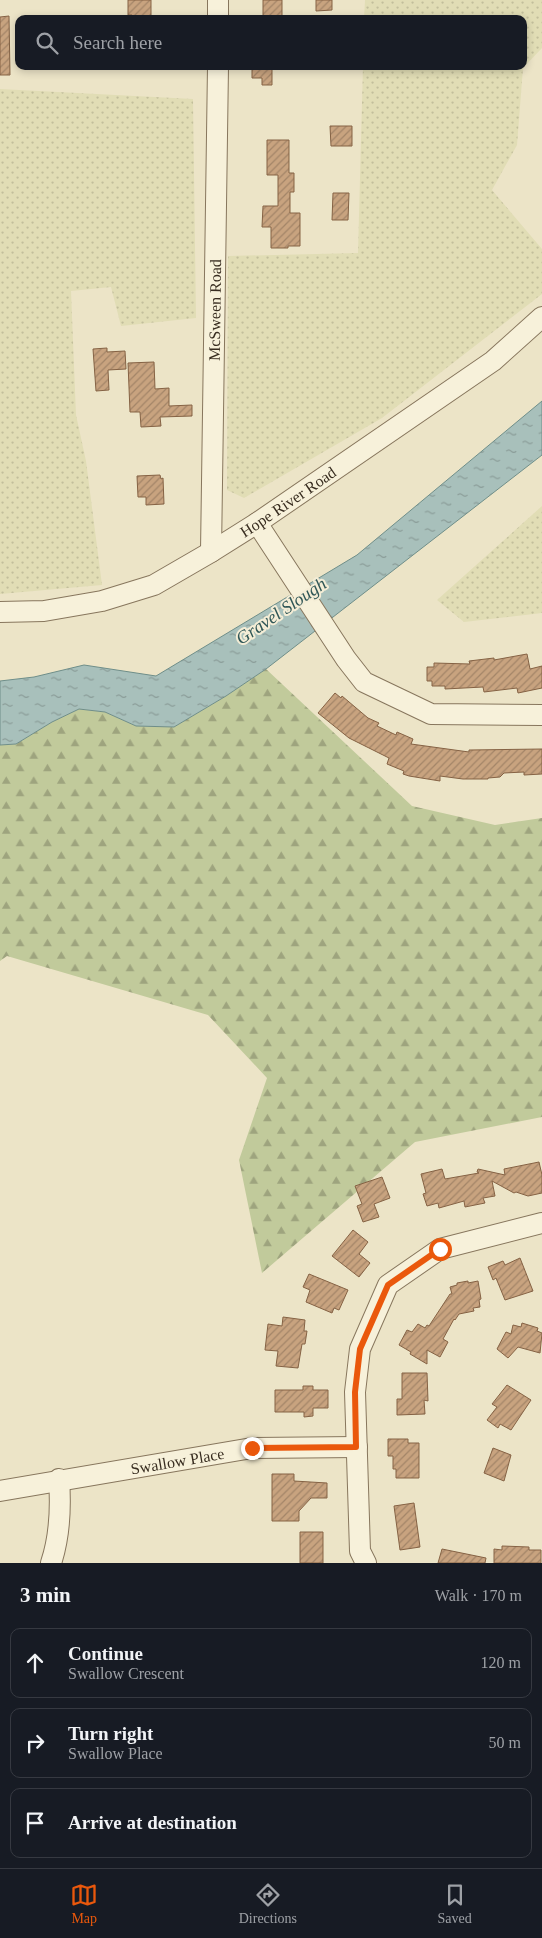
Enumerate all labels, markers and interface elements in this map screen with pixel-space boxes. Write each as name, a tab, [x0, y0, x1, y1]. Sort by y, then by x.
search box	[15, 15, 527, 70]
icon: search	[33, 29, 61, 57]
text: Search here	[73, 32, 162, 53]
street label: McSween Road	[205, 259, 224, 361]
street label: Hope River Road	[237, 463, 339, 540]
water label: Gravel Slough	[232, 573, 330, 649]
route start	[429, 1238, 452, 1261]
route end	[241, 1437, 264, 1460]
street label: Swallow Place	[129, 1444, 226, 1477]
text: 3 min	[20, 1583, 71, 1607]
text: Walk · 170 m	[435, 1587, 522, 1604]
text: Continue	[68, 1643, 143, 1664]
icon: ahead	[21, 1649, 49, 1677]
text: 120 m	[481, 1654, 521, 1671]
text: Swallow Crescent	[68, 1665, 184, 1682]
text: Turn right	[68, 1723, 153, 1744]
icon: right	[21, 1729, 49, 1757]
text: 50 m	[489, 1734, 521, 1751]
text: Swallow Place	[68, 1745, 163, 1762]
icon: arrive	[21, 1809, 49, 1837]
text: Arrive at destination	[68, 1812, 237, 1833]
tab: Map	[70, 1881, 98, 1927]
tab: Directions	[239, 1881, 297, 1927]
tab: Saved	[438, 1881, 472, 1927]

